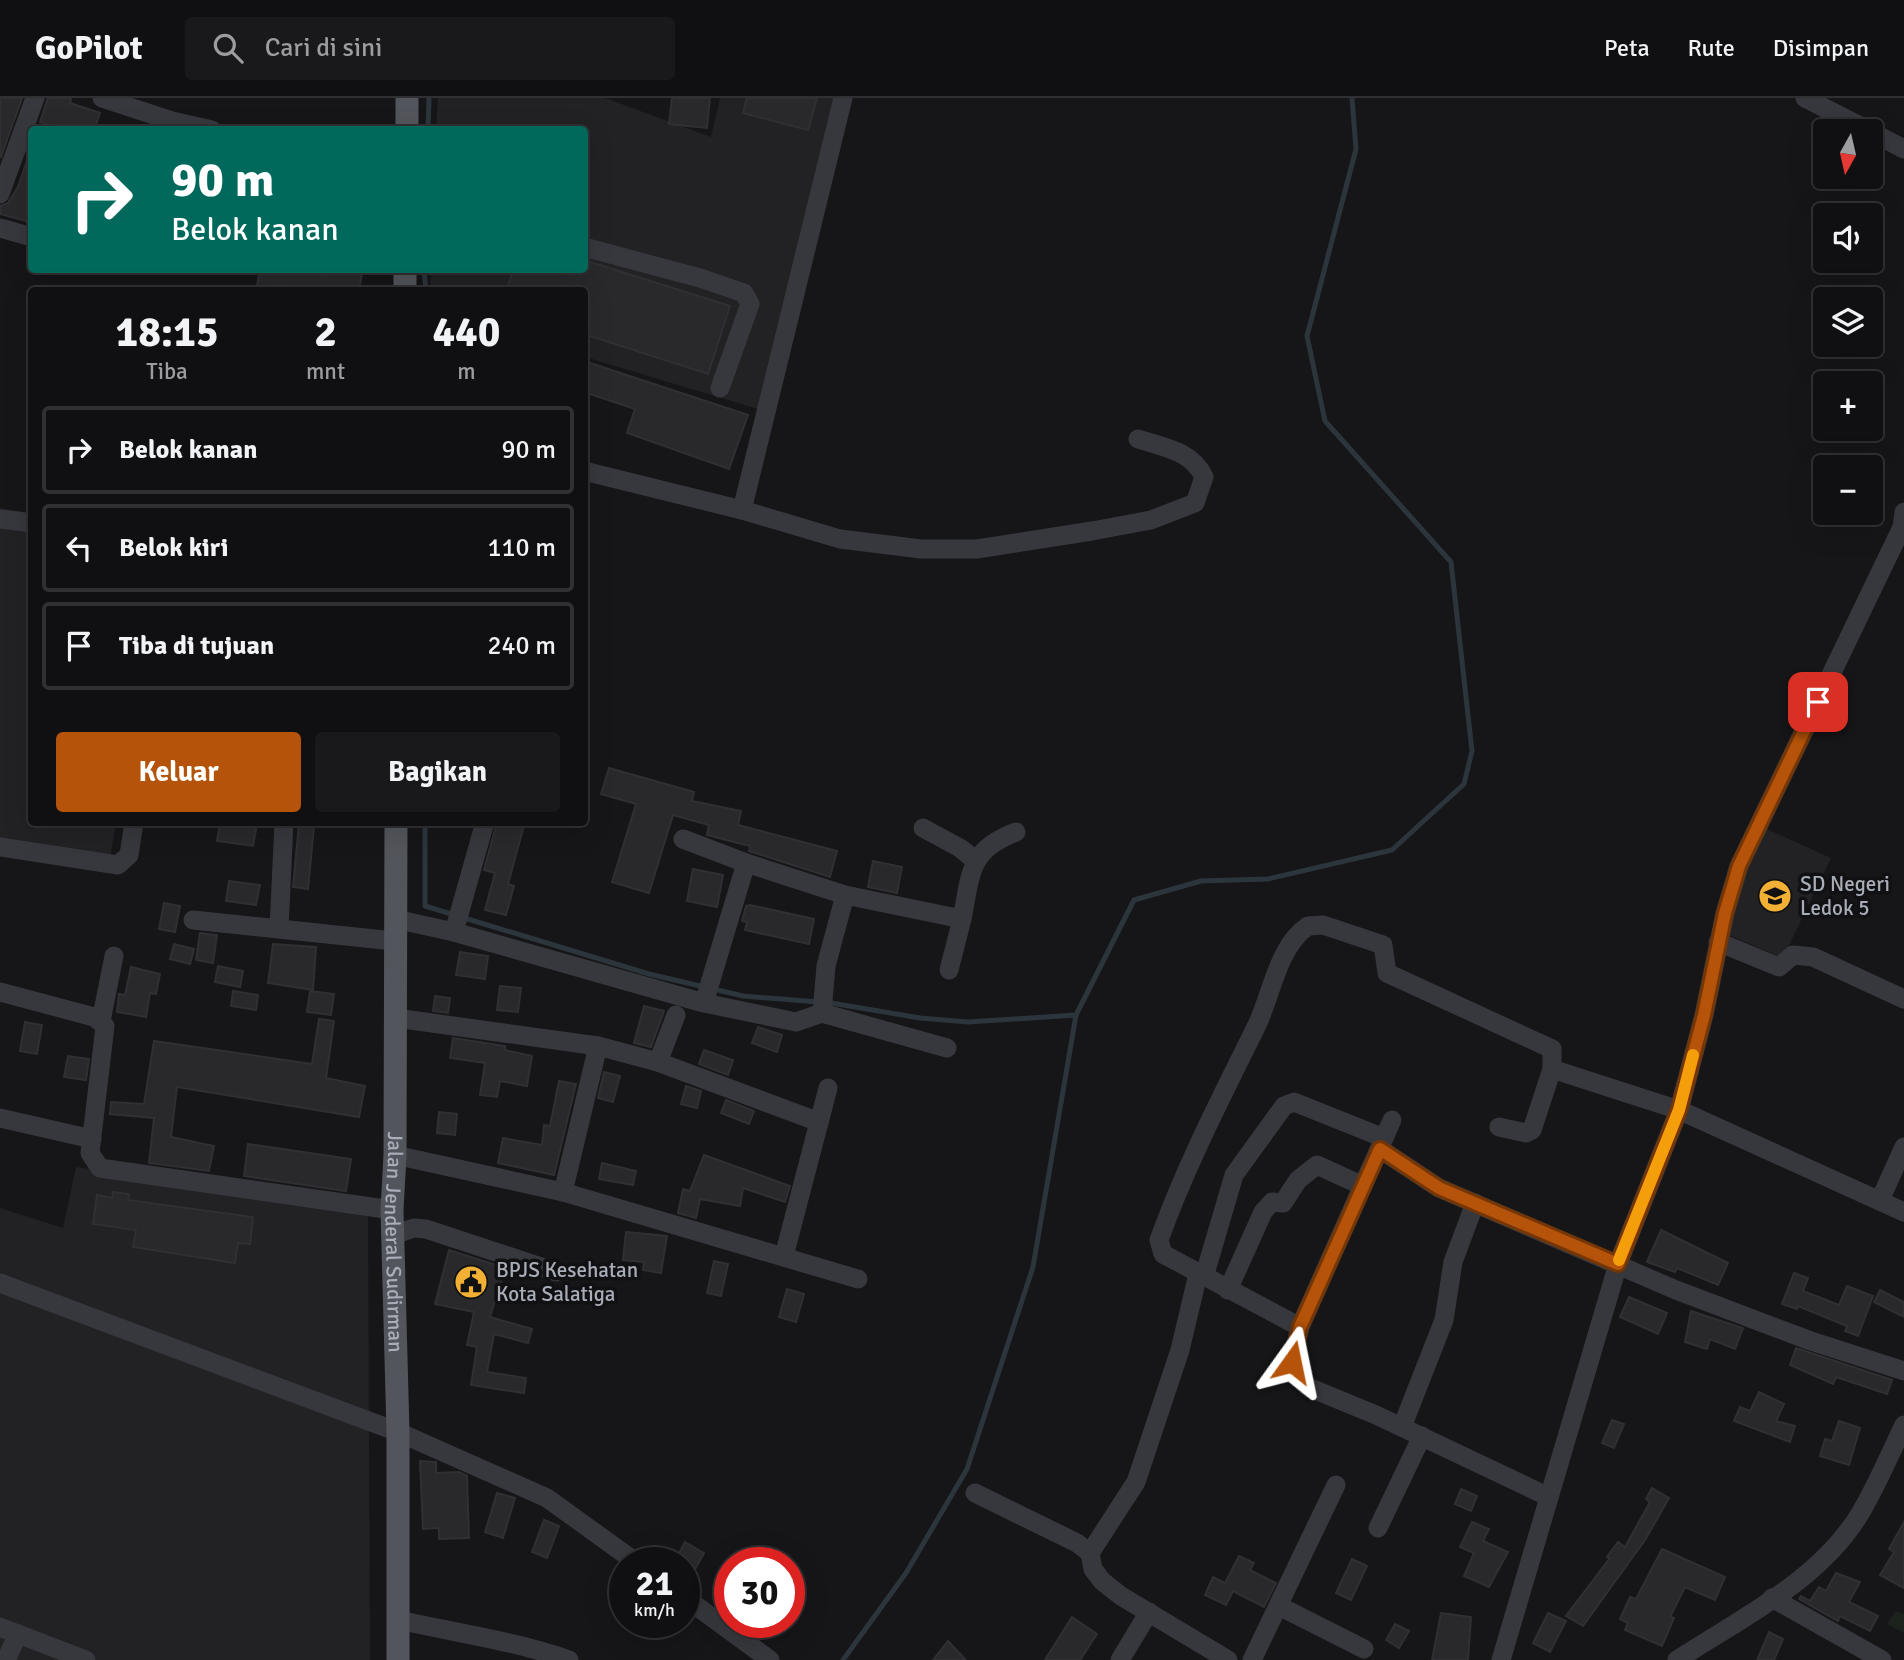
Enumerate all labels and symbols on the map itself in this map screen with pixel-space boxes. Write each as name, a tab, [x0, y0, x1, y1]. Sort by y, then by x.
north arrow	[1813, 119, 1883, 189]
pin	[1788, 672, 1848, 732]
place label: SD Negeri Ledok 5	[1800, 871, 1890, 921]
school or university icon: SD Negeri Ledok 5	[1756, 877, 1794, 915]
street label: Jalan Jenderal Sudirman	[379, 1131, 409, 1353]
place label: BPJS Kesehatan Kota Salatiga	[496, 1257, 638, 1307]
public building icon: BPJS Kesehatan Kota Salatiga	[452, 1263, 490, 1301]
position arrow	[1255, 1325, 1329, 1399]
speed limit sign: 30	[714, 1547, 805, 1638]

